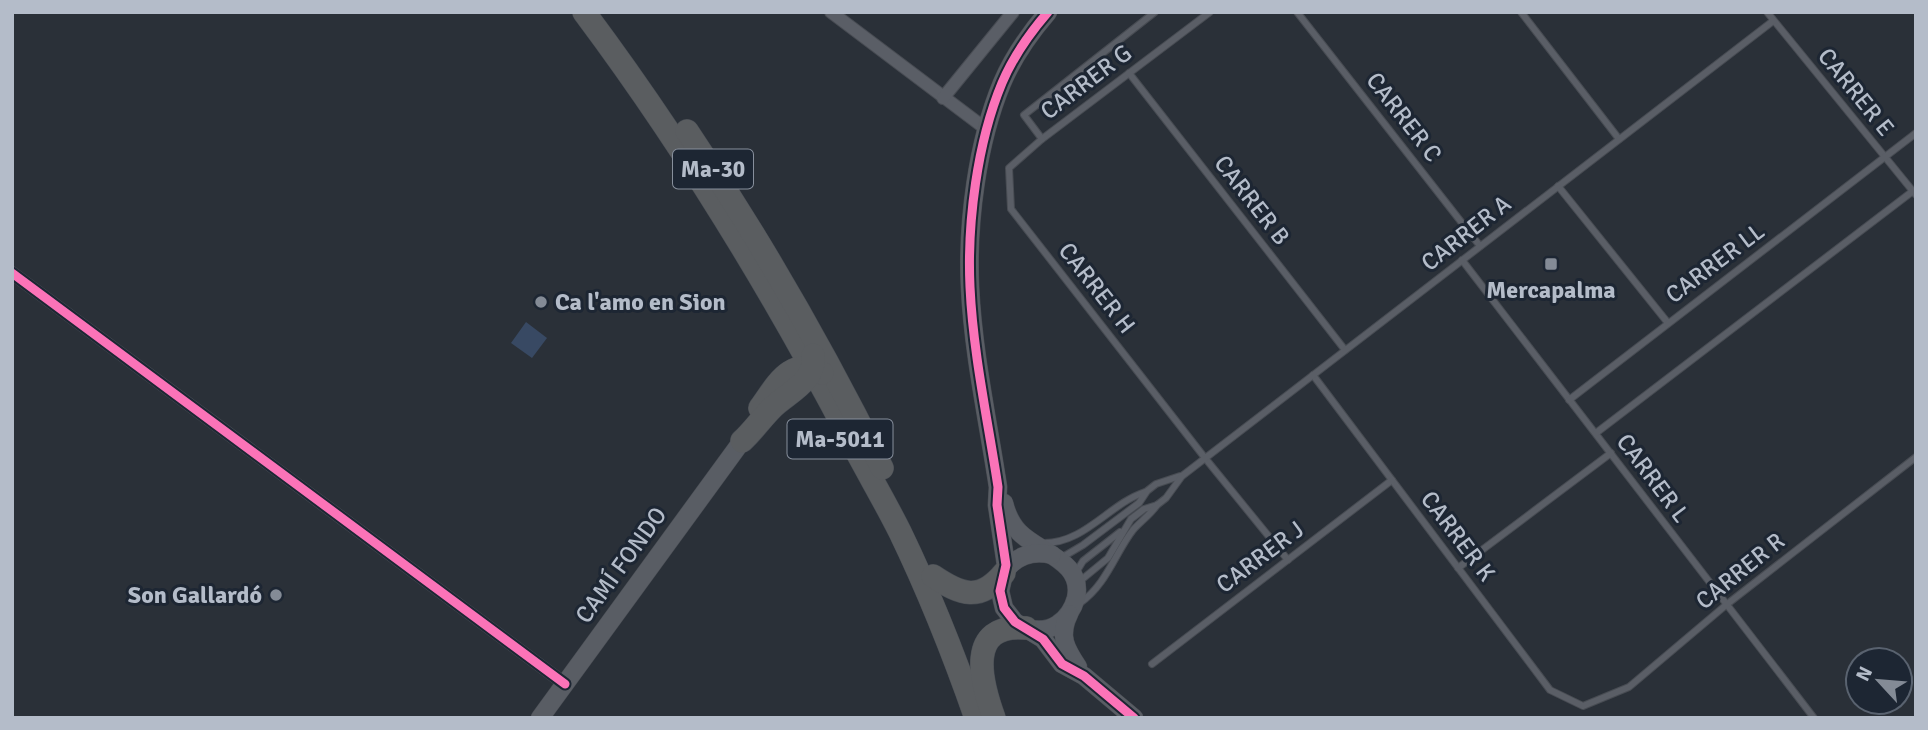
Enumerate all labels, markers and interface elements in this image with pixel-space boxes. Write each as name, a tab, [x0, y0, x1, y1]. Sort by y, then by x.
street label: CARRER G	[1034, 38, 1138, 126]
street label: CARRER E	[1811, 42, 1901, 142]
street label: CARRER C	[1360, 66, 1448, 168]
street label: CARRER B	[1208, 149, 1296, 251]
road number: Ma-30	[673, 150, 753, 188]
street label: CARRER A	[1415, 188, 1517, 277]
street label: CARRER LL	[1660, 216, 1770, 310]
street label: CARRER H	[1052, 236, 1142, 340]
marker: Mercapalma	[1543, 256, 1559, 272]
place label: Mercapalma	[1486, 275, 1616, 305]
place label: Ca l'amo en Sion	[555, 287, 726, 317]
marker: Ca l'amo en Sion	[533, 294, 549, 310]
road number: Ma-5011	[788, 420, 892, 458]
street label: CARRER L	[1610, 428, 1696, 528]
street label: CARRER K	[1414, 485, 1502, 587]
street label: CAMÍ FONDO	[569, 501, 673, 629]
street label: CARRER J	[1210, 514, 1310, 600]
street label: CARRER R	[1689, 526, 1791, 616]
place label: Son Gallardó	[128, 580, 262, 610]
marker: Son Gallardó	[268, 587, 284, 603]
north arrow	[1844, 646, 1914, 716]
text: N	[1851, 663, 1878, 685]

